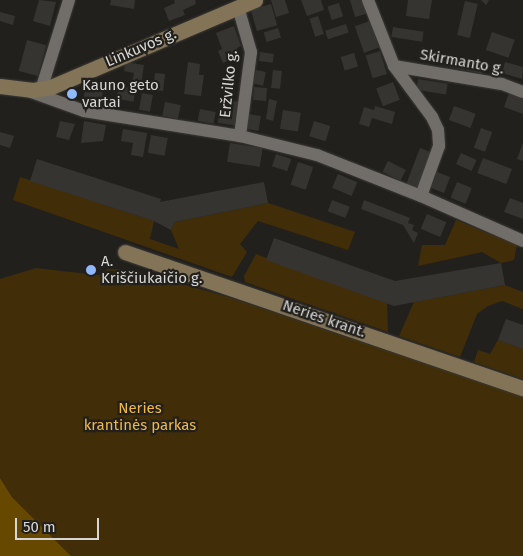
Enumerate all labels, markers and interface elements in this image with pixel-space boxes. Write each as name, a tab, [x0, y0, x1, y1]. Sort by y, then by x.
street label: Linkuvos g.	[103, 25, 179, 71]
street label: Skirmanto g.	[419, 46, 505, 78]
street label: Eržvilko g.	[217, 49, 241, 119]
place label: Kauno geto vartai	[82, 76, 159, 111]
marker: Kauno geto vartai	[66, 88, 78, 100]
place label: A. Kriščiukaičio g.	[101, 252, 202, 287]
marker: A. Kriščiukaičio g.	[85, 264, 97, 276]
street label: Neries krant.	[280, 296, 368, 342]
park label: Neries krantinės parkas	[84, 399, 196, 434]
scale bar	[18, 508, 101, 540]
text: 50 m	[23, 518, 56, 536]

